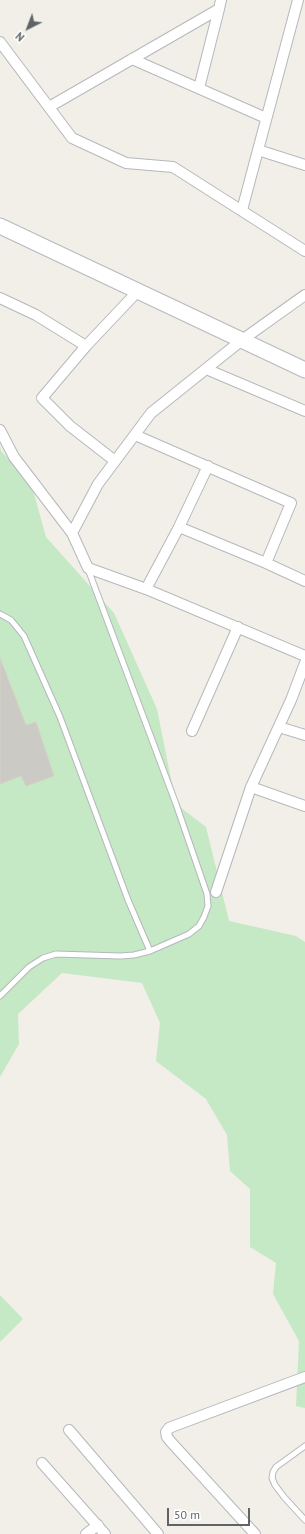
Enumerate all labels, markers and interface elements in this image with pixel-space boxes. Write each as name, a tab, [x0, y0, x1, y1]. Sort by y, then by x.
north arrow	[8, 8, 48, 48]
text: N	[13, 29, 27, 45]
scale bar	[169, 1500, 252, 1526]
text: 50 m	[174, 1507, 200, 1522]

